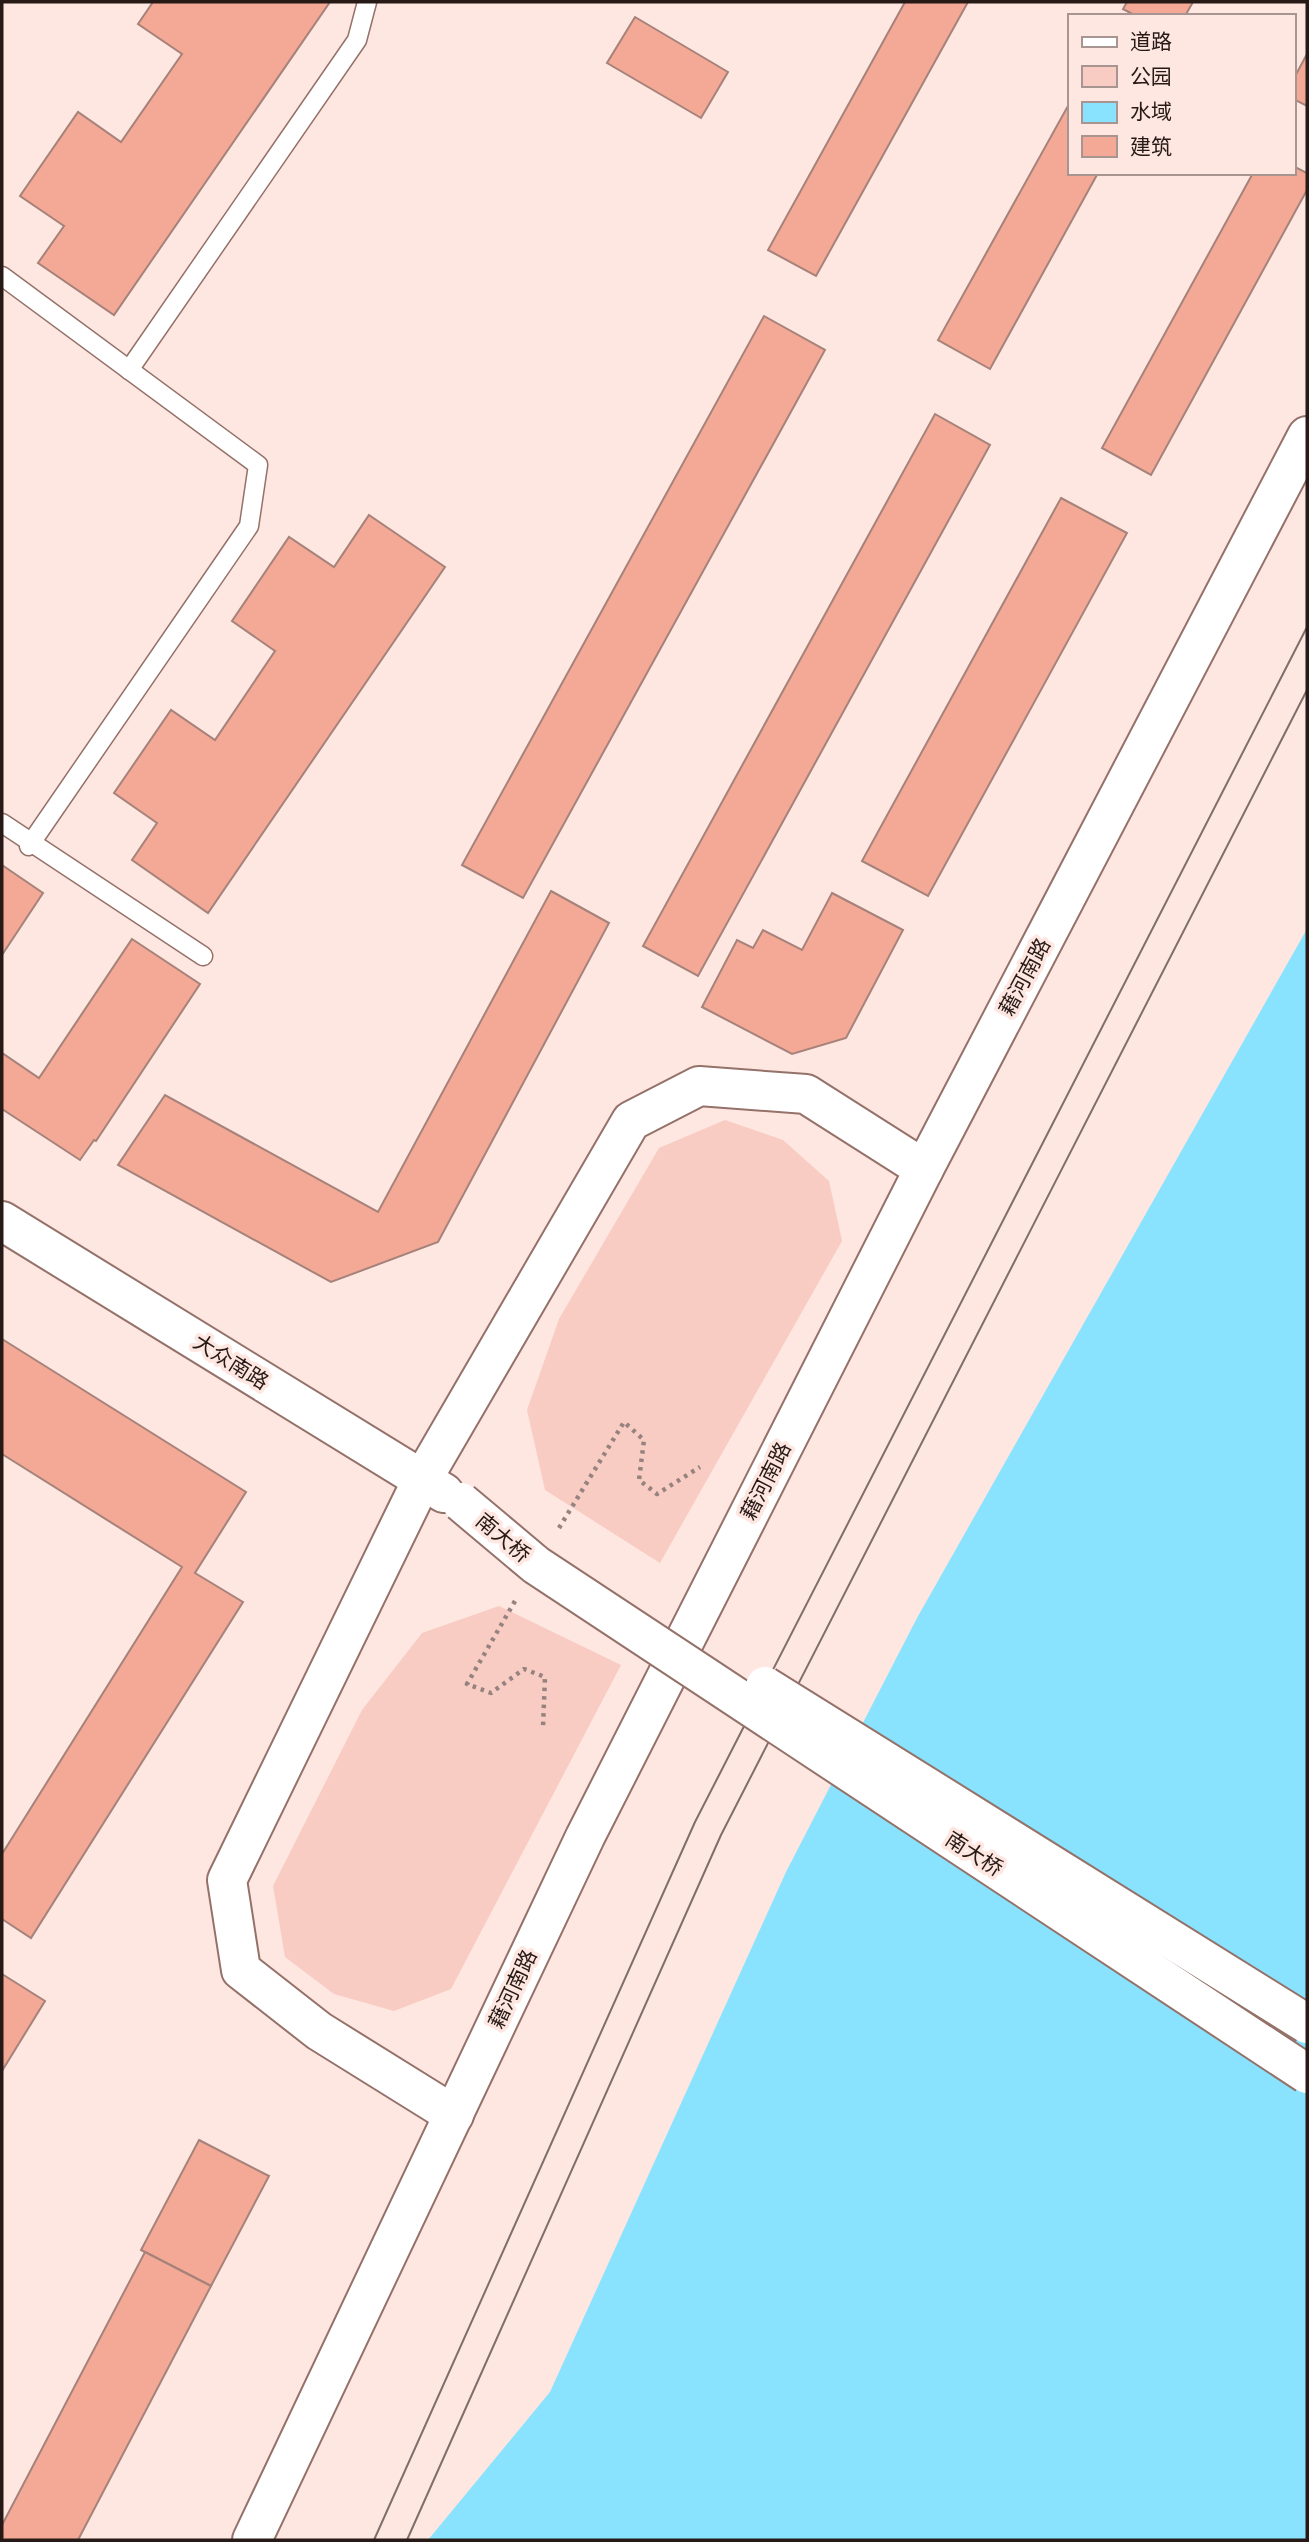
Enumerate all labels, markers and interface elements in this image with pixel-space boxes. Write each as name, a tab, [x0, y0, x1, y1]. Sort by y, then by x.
legend	[1068, 14, 1295, 175]
text: 道路	[1130, 30, 1172, 54]
text: 公园	[1130, 65, 1172, 89]
text: 水域	[1130, 100, 1172, 124]
text: 建筑	[1130, 135, 1172, 159]
street label: 藉河南路	[995, 934, 1055, 1020]
street label: 大众南路	[189, 1330, 273, 1394]
street label: 藉河南路	[736, 1438, 796, 1524]
street label: 南大桥	[471, 1509, 535, 1567]
street label: 南大桥	[941, 1827, 1007, 1881]
street label: 藉河南路	[484, 1946, 542, 2032]

